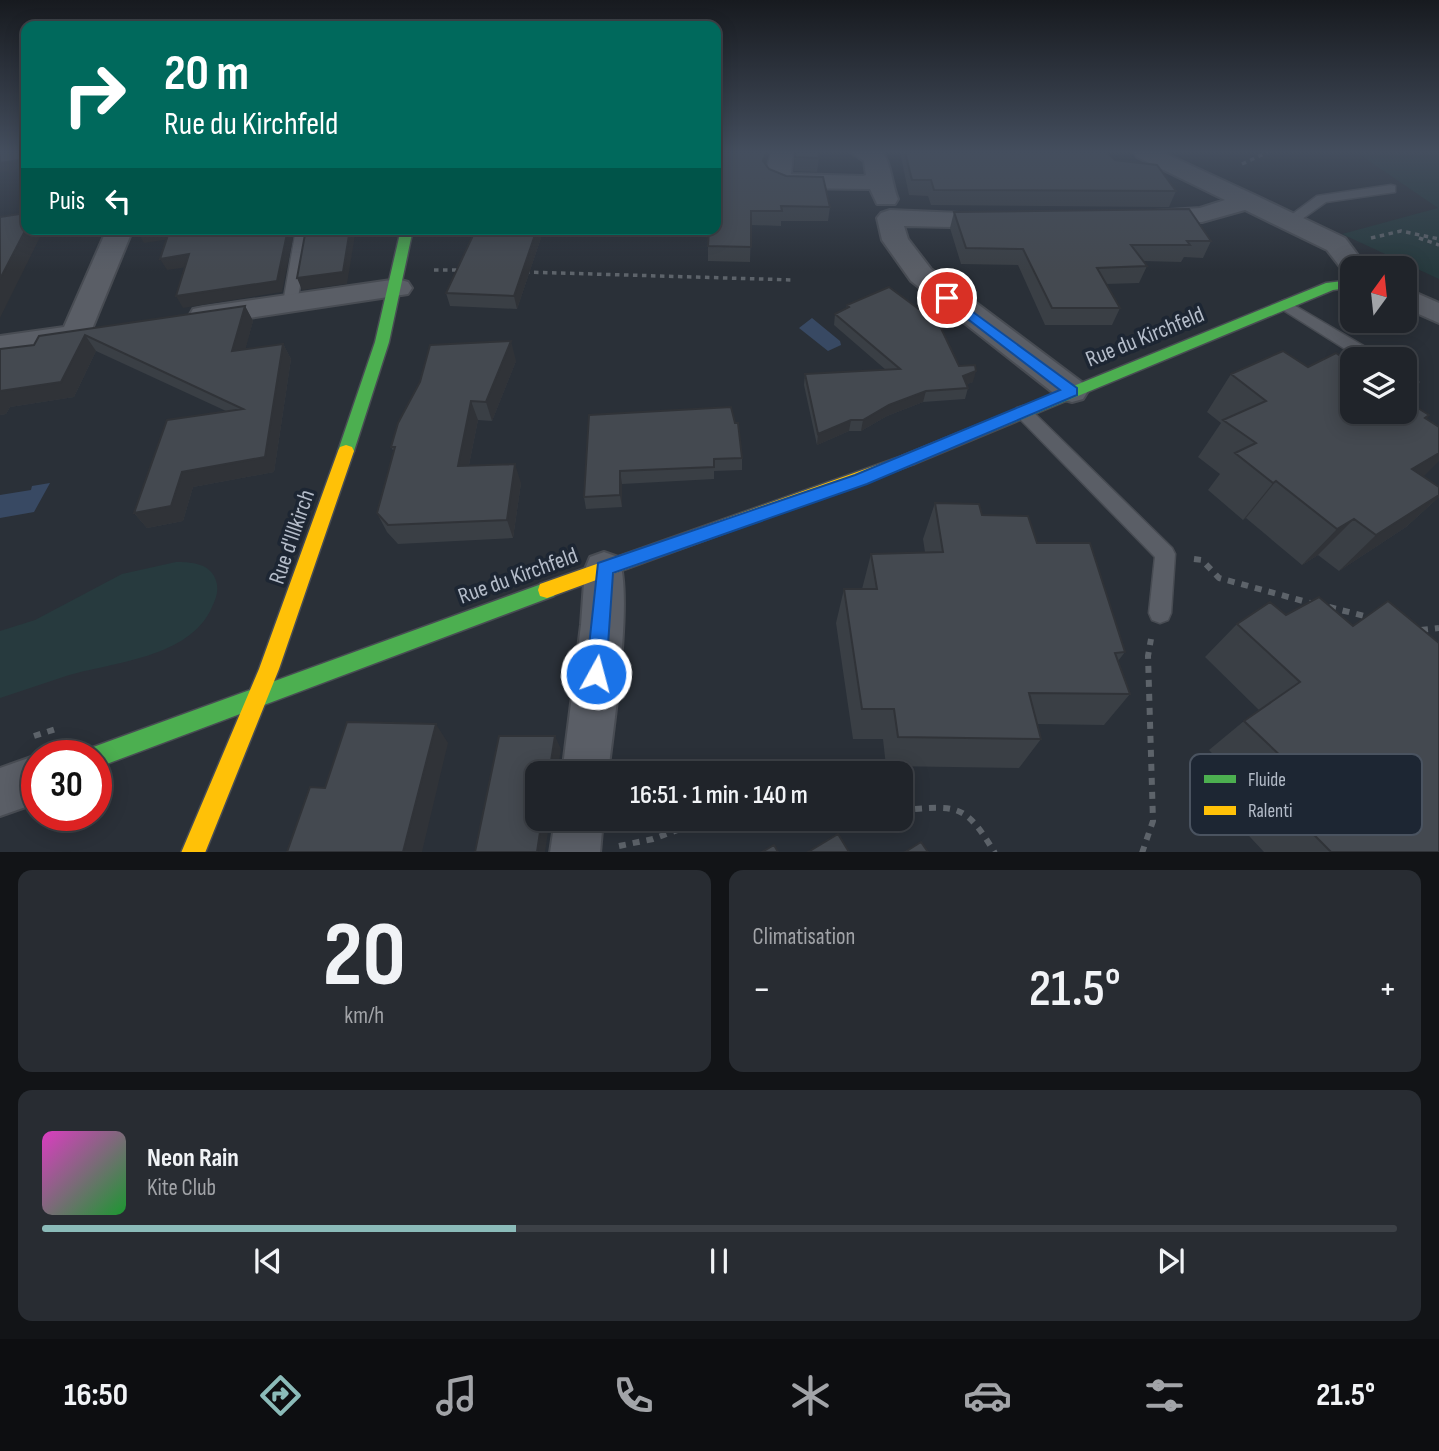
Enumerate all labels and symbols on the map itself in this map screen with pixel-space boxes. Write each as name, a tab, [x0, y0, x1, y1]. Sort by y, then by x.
north arrow	[1340, 256, 1418, 332]
pin	[917, 268, 977, 328]
street label: Rue du Kirchfeld	[1082, 301, 1208, 373]
street label: Rue d'Illkirch	[263, 486, 321, 588]
street label: Rue du Kirchfeld	[454, 541, 582, 611]
position arrow	[559, 637, 633, 711]
speed limit sign: 30	[21, 740, 112, 831]
legend	[1190, 754, 1422, 835]
text: Fluide	[1248, 769, 1286, 792]
text: Ralenti	[1248, 800, 1293, 823]

